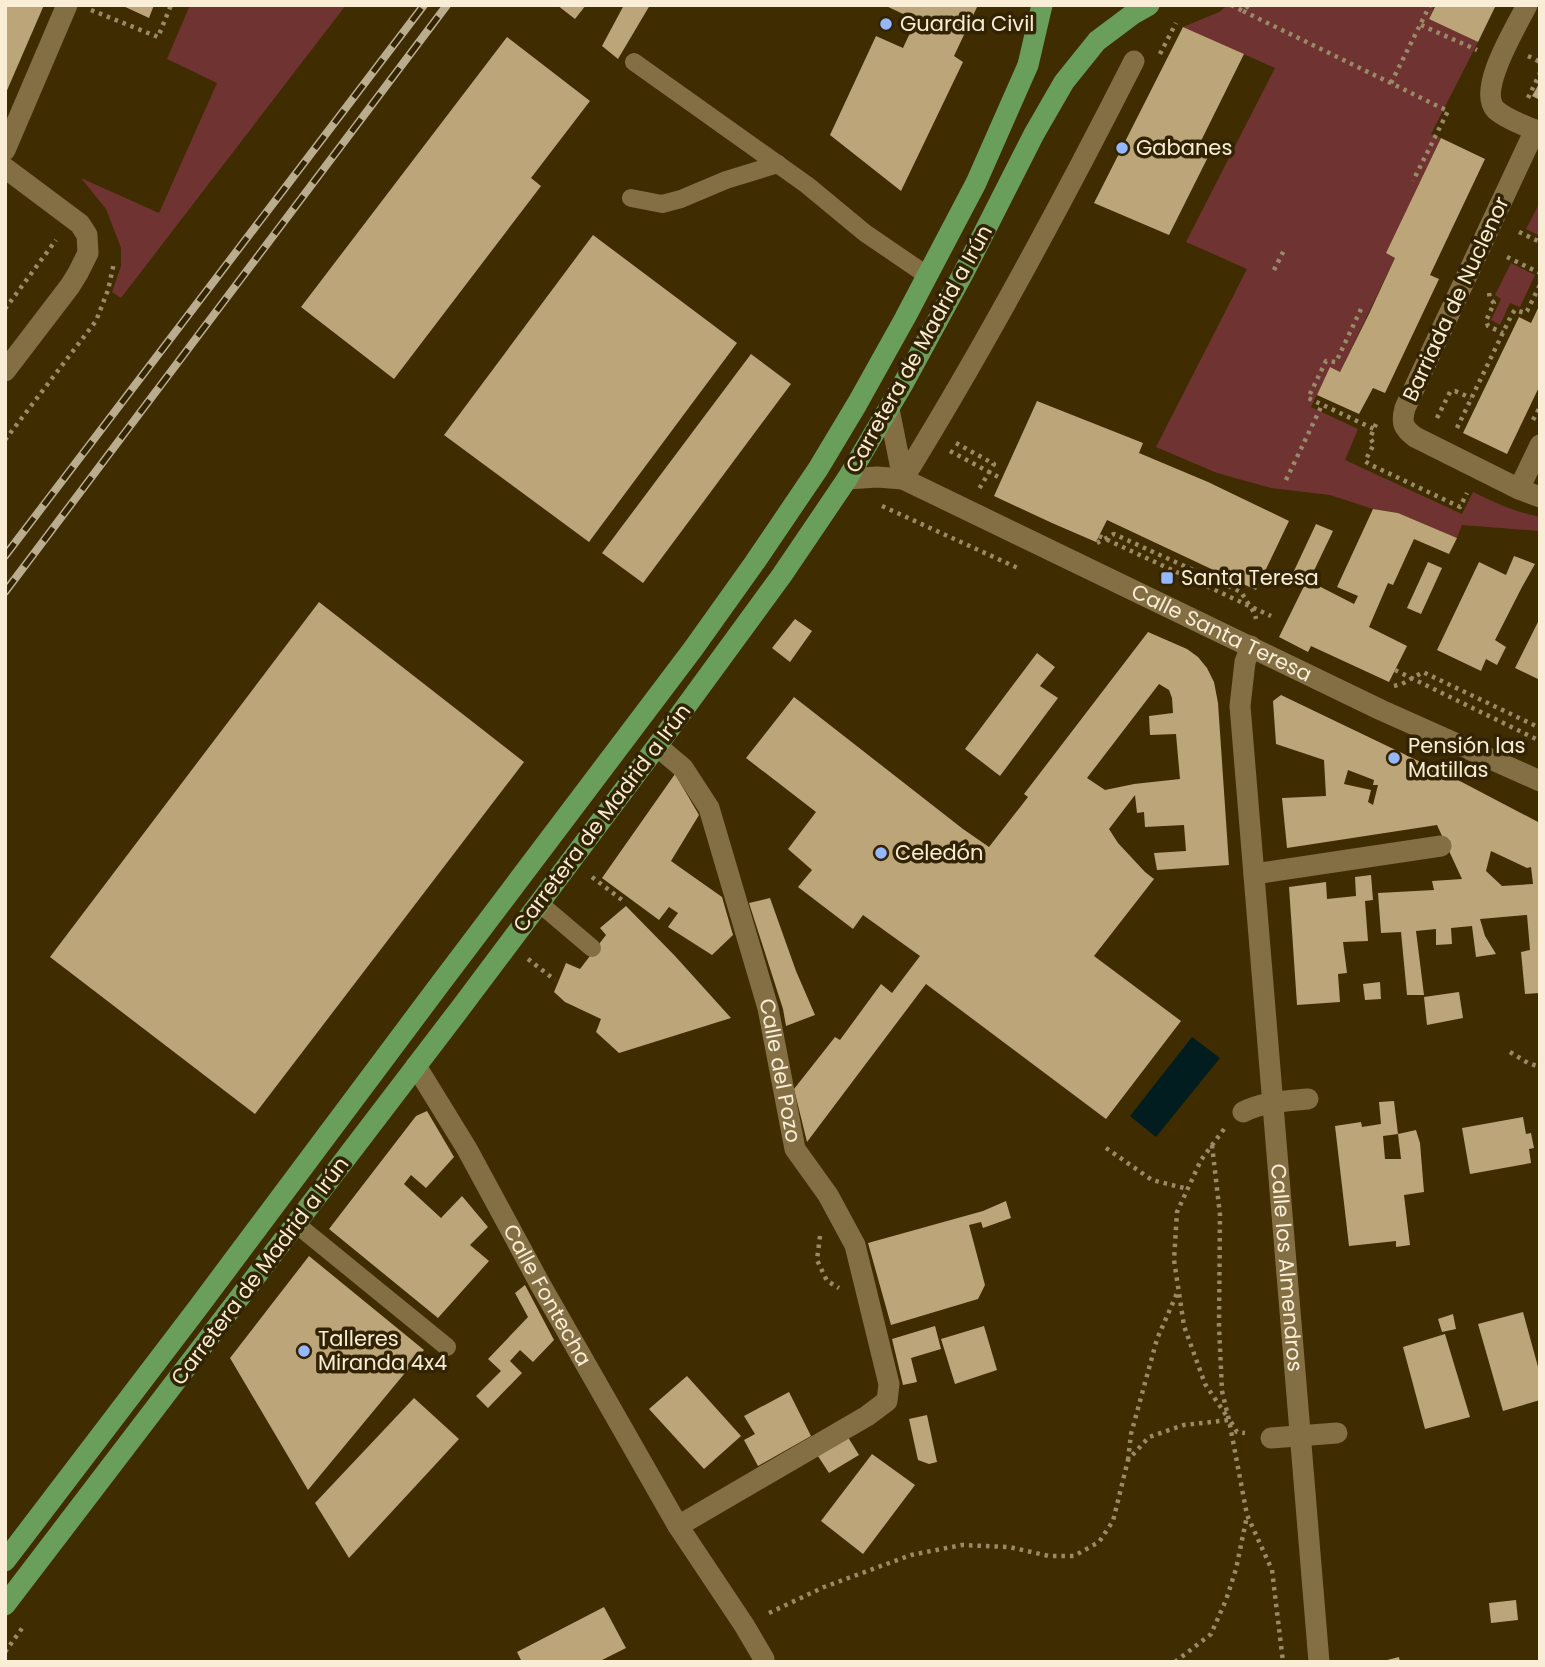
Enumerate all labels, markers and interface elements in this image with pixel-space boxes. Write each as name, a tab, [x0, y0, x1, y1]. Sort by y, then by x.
place label: Guardia Civil	[900, 9, 1034, 38]
marker: Guardia Civil	[878, 16, 894, 32]
place label: Gabanes	[1136, 133, 1232, 162]
marker: Gabanes	[1114, 140, 1130, 156]
street label: Barriada de Nuclenor	[1395, 192, 1516, 406]
street label: Carretera de Madrid a Irún	[838, 220, 999, 478]
place label: Santa Teresa	[1181, 563, 1319, 592]
marker: Santa Teresa	[1159, 570, 1175, 586]
street label: Calle Santa Teresa	[1127, 577, 1317, 689]
street label: Carretera de Madrid a Irún	[506, 697, 697, 938]
place label: Pensión las Matillas	[1408, 731, 1526, 784]
marker: Pensión las Matillas	[1386, 750, 1402, 766]
place label: Celedón	[895, 838, 984, 867]
marker: Celedón	[873, 845, 889, 861]
street label: Calle del Pozo	[752, 995, 808, 1145]
street label: Carretera de Madrid a Irún	[164, 1150, 355, 1391]
street label: Calle los Almendros	[1264, 1163, 1310, 1373]
street label: Calle Fontecha	[496, 1219, 599, 1371]
place label: Talleres Miranda 4x4	[318, 1324, 447, 1377]
marker: Talleres Miranda 4x4	[296, 1343, 312, 1359]

